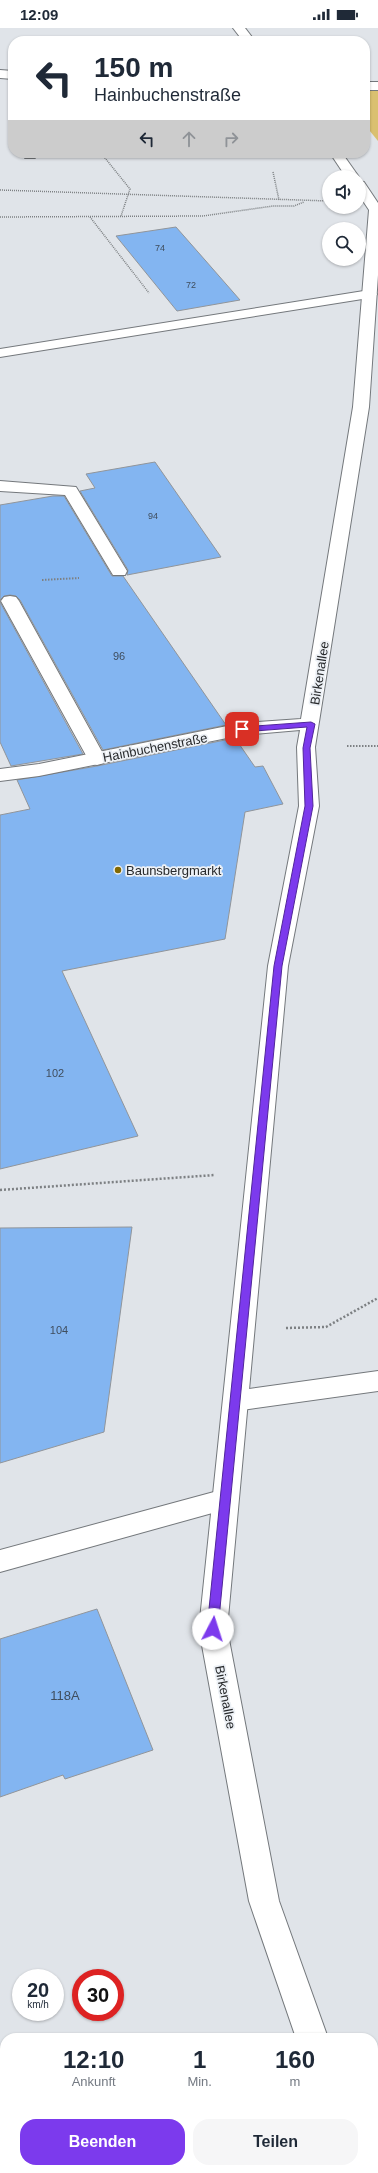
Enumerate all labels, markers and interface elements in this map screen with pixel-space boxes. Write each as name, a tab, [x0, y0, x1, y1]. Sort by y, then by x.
text: 12:09	[20, 6, 58, 23]
icon: left	[28, 52, 80, 104]
text: 150 m	[94, 52, 173, 83]
text: Hainbuchenstraße	[94, 85, 241, 105]
icon: left	[136, 128, 158, 150]
icon: ahead	[178, 128, 200, 150]
icon: right	[220, 128, 242, 150]
map controls	[322, 170, 366, 266]
button: sound	[322, 170, 366, 214]
button: search	[322, 222, 366, 266]
house number: 74	[155, 243, 165, 253]
house number: 72	[186, 280, 196, 290]
house number: 94	[148, 511, 158, 521]
street label: Birkenallee	[307, 640, 332, 706]
house number: 96	[113, 650, 125, 662]
pin	[225, 712, 259, 746]
icon: arrive	[231, 718, 253, 740]
street label: Hainbuchenstraße	[102, 730, 209, 765]
place label: Baunsbergmarkt	[126, 863, 222, 878]
marker: Baunsbergmarkt	[113, 865, 123, 875]
house number: 102	[46, 1067, 64, 1079]
house number: 104	[50, 1324, 68, 1336]
position arrow	[192, 1608, 234, 1650]
street label: Birkenallee	[212, 1664, 239, 1730]
house number: 118A	[50, 1688, 80, 1703]
speed limit sign: 30	[72, 1969, 124, 2021]
text: 20	[27, 1979, 49, 2001]
text: km/h	[27, 1999, 49, 2010]
text: 12:10	[63, 2046, 124, 2073]
text: 1	[193, 2046, 206, 2073]
text: 160	[275, 2046, 315, 2073]
text: Ankunft	[72, 2074, 116, 2089]
text: Min.	[187, 2074, 212, 2089]
text: m	[290, 2074, 300, 2089]
button: Beenden	[20, 2119, 185, 2165]
button: Teilen	[193, 2119, 358, 2165]

